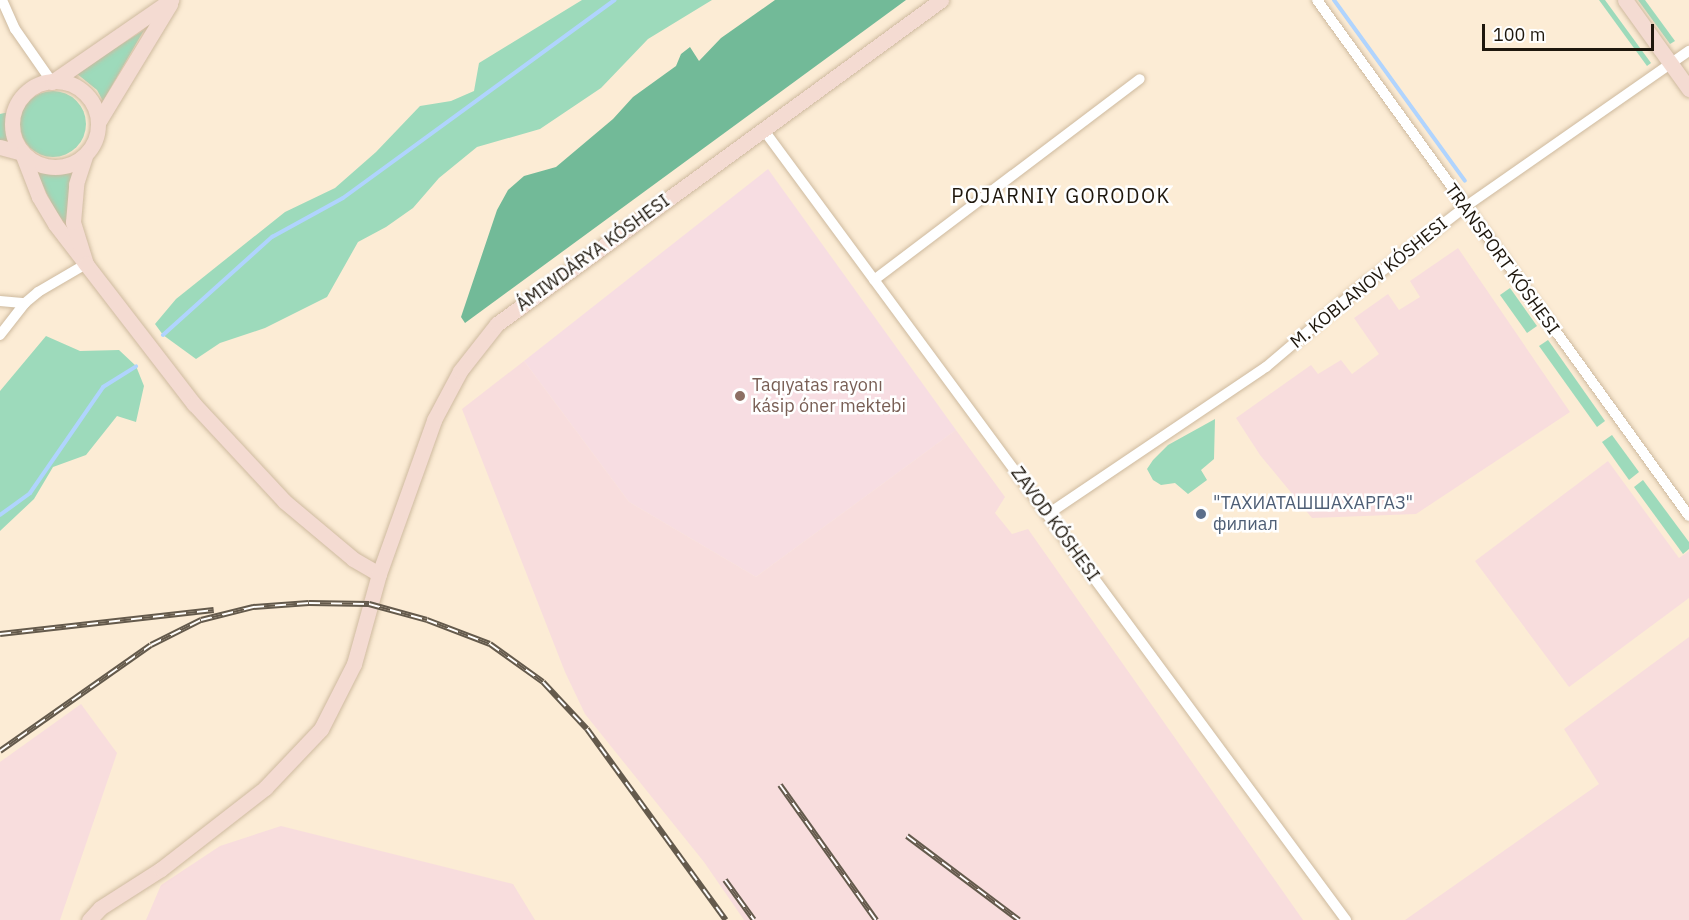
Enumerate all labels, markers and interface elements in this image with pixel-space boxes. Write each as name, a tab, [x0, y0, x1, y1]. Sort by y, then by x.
scale bar	[1485, 12, 1658, 50]
text: 100 m	[1493, 23, 1545, 46]
street label: TRANSPORT KÓSHESI	[1440, 179, 1564, 339]
district label: POJARNIY GORODOK	[951, 183, 1171, 207]
street label: ÁMIWDÁRYA KÓSHESI	[512, 190, 674, 316]
street label: M. KOBLANOV KÓSHESI	[1286, 213, 1452, 353]
place label: Taqıyatas rayonı kásip óner mektebi	[752, 375, 906, 418]
marker: Taqıyatas rayonı kásip óner mektebi	[733, 389, 747, 403]
street label: ZAVOD KÓSHESI	[1006, 463, 1104, 585]
place label: "ТАХИАТАШШАХАРГАЗ" филиал	[1213, 493, 1413, 536]
marker: "ТАХИАТАШШАХАРГАЗ" филиал	[1194, 507, 1208, 521]

